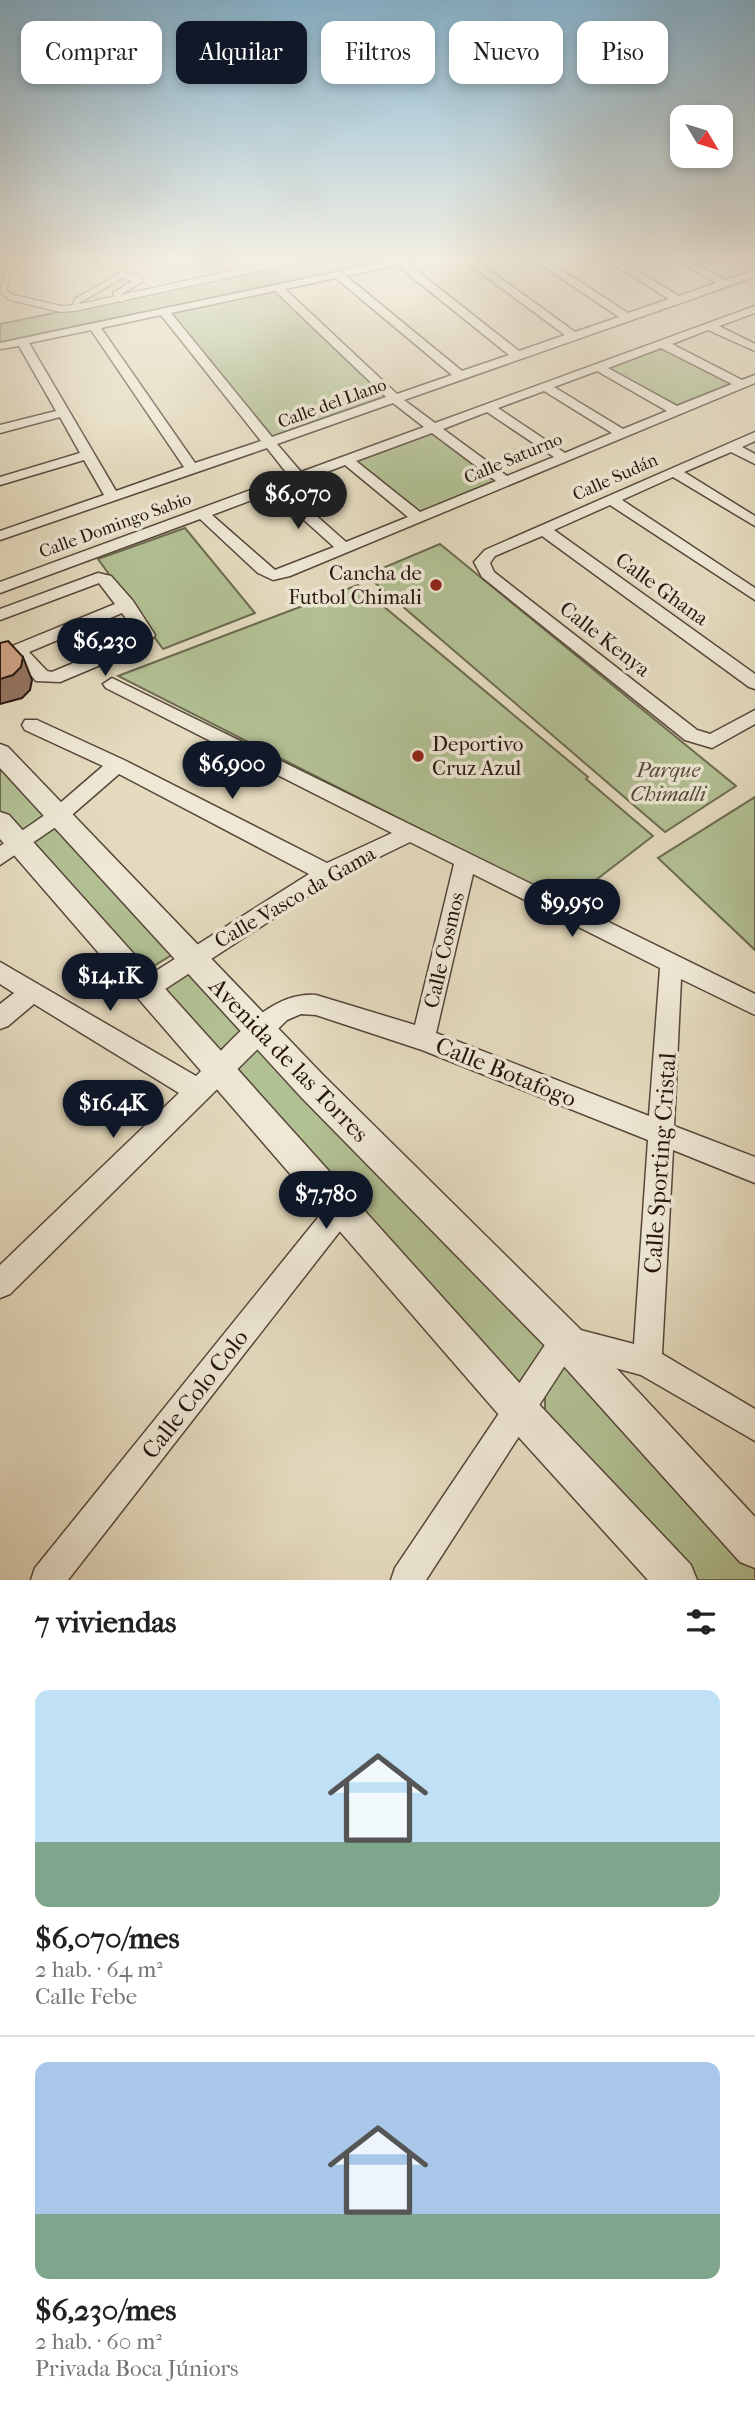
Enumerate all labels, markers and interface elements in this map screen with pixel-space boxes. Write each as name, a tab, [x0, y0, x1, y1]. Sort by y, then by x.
chip: Comprar	[21, 21, 162, 84]
chip: Alquilar	[176, 21, 307, 84]
chip: Filtros	[321, 21, 435, 84]
chip: Nuevo	[449, 21, 563, 84]
chip: Piso	[577, 21, 668, 84]
north arrow	[670, 105, 733, 168]
map controls	[670, 105, 733, 168]
street label: Calle del Llano	[275, 374, 389, 433]
street label: Calle Saturno	[461, 428, 565, 489]
street label: Calle Sudán	[569, 449, 662, 506]
pin: $6,070	[241, 472, 355, 531]
text: $6,070	[265, 480, 331, 507]
street label: Calle Domingo Sabio	[36, 488, 194, 563]
street label: Calle Ghana	[611, 547, 713, 631]
place label: Cancha de Futbol Chimali	[288, 561, 422, 609]
marker: Cancha de Futbol Chimali	[428, 577, 444, 593]
street label: Calle Kenya	[555, 596, 655, 682]
pin: $6,230	[48, 618, 162, 678]
text: $6,230	[73, 627, 137, 654]
place label: Deportivo Cruz Azul	[432, 732, 523, 780]
pin: $6,900	[175, 742, 289, 801]
marker: Deportivo Cruz Azul	[410, 748, 426, 764]
text: $6,900	[199, 750, 265, 777]
park label: Parque Chimalli	[630, 758, 708, 806]
street label: Calle Vasco da Gama	[210, 841, 380, 953]
pin: $9,950	[515, 880, 629, 939]
text: $9,950	[540, 888, 604, 915]
street label: Calle Cosmos	[419, 889, 469, 1010]
pin: $14.1K	[53, 954, 167, 1013]
text: $14.1K	[78, 962, 142, 989]
street label: Avenida de las Torres	[203, 971, 375, 1148]
street label: Calle Botafogo	[432, 1031, 580, 1113]
street label: Calle Sporting Cristal	[638, 1051, 682, 1274]
pin: $16.4K	[56, 1080, 170, 1140]
text: $16.4K	[79, 1089, 147, 1116]
pin: $7,780	[269, 1172, 383, 1231]
text: $7,780	[295, 1180, 357, 1207]
street label: Calle Colo Colo	[136, 1324, 254, 1464]
icon: filters	[682, 1603, 720, 1641]
text: 7 viviendas	[35, 1605, 176, 1640]
icon: home	[315, 1735, 441, 1861]
text: $6,070/mes	[35, 1921, 179, 1956]
text: 2 hab. · 64 m²	[35, 1956, 163, 1983]
text: Calle Febe	[35, 1983, 137, 2010]
icon: home	[315, 2107, 441, 2233]
text: $6,230/mes	[35, 2293, 176, 2328]
text: 2 hab. · 60 m²	[35, 2328, 162, 2355]
text: Privada Boca Júniors	[35, 2355, 238, 2382]

